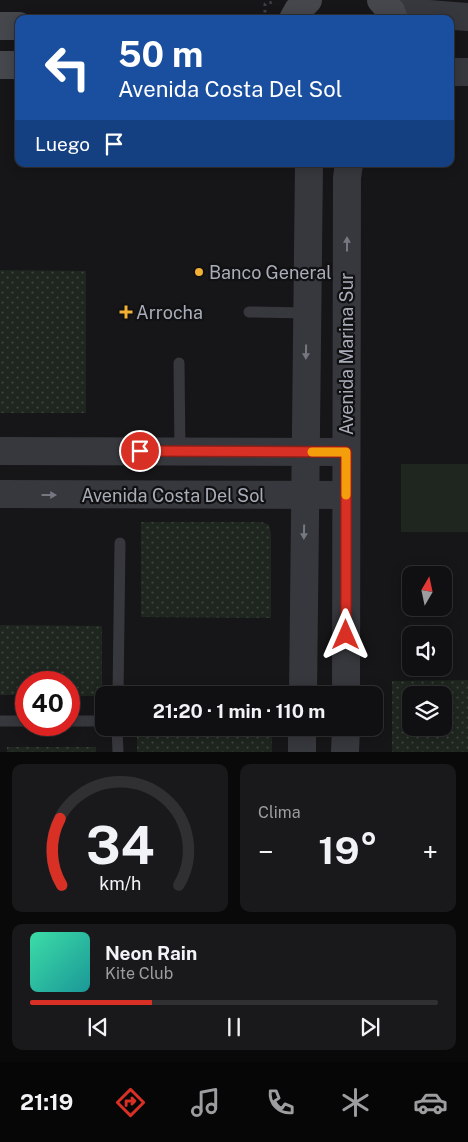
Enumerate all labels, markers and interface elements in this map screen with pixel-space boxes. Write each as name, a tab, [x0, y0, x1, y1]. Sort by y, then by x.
text: 50 m	[118, 34, 203, 75]
icon: left	[35, 35, 100, 100]
text: Avenida Costa Del Sol	[118, 76, 342, 102]
icon: arrive	[100, 130, 128, 158]
text: Luego	[35, 133, 90, 155]
one-way arrow	[343, 236, 351, 252]
place label: Banco General	[209, 262, 332, 283]
marker: Banco General	[193, 266, 205, 278]
street label: Avenida Marina Sur	[336, 273, 357, 435]
place label: Arrocha	[136, 302, 203, 323]
marker: Arrocha	[120, 306, 132, 318]
one-way arrow	[302, 345, 310, 361]
pin	[119, 430, 161, 472]
icon: arrive	[126, 437, 154, 465]
street label: Avenida Costa Del Sol	[81, 485, 265, 506]
one-way arrow	[41, 491, 57, 499]
one-way arrow	[300, 525, 308, 541]
north arrow	[402, 566, 452, 616]
map controls	[402, 566, 452, 736]
position arrow	[319, 608, 371, 660]
button: sound	[402, 626, 452, 676]
speed limit sign: 40	[15, 671, 80, 736]
button: layers	[402, 686, 452, 736]
text: 21:20 · 1 min · 110 m	[153, 700, 325, 722]
text: Clima	[258, 803, 301, 822]
text: 34	[86, 815, 154, 876]
text: 19°	[318, 828, 378, 873]
text: −	[258, 835, 274, 868]
text: +	[422, 835, 438, 868]
text: km/h	[99, 873, 141, 894]
text: Neon Rain	[105, 942, 197, 964]
text: Kite Club	[105, 964, 173, 983]
icon: previous	[84, 1013, 112, 1041]
icon: pause	[220, 1013, 248, 1041]
icon: next	[356, 1013, 384, 1041]
icon: directions	[113, 1085, 148, 1120]
icon: music	[188, 1085, 223, 1120]
icon: phone	[263, 1085, 298, 1120]
icon: climate	[338, 1085, 373, 1120]
icon: car	[413, 1085, 448, 1120]
text: 21:19	[20, 1089, 73, 1115]

